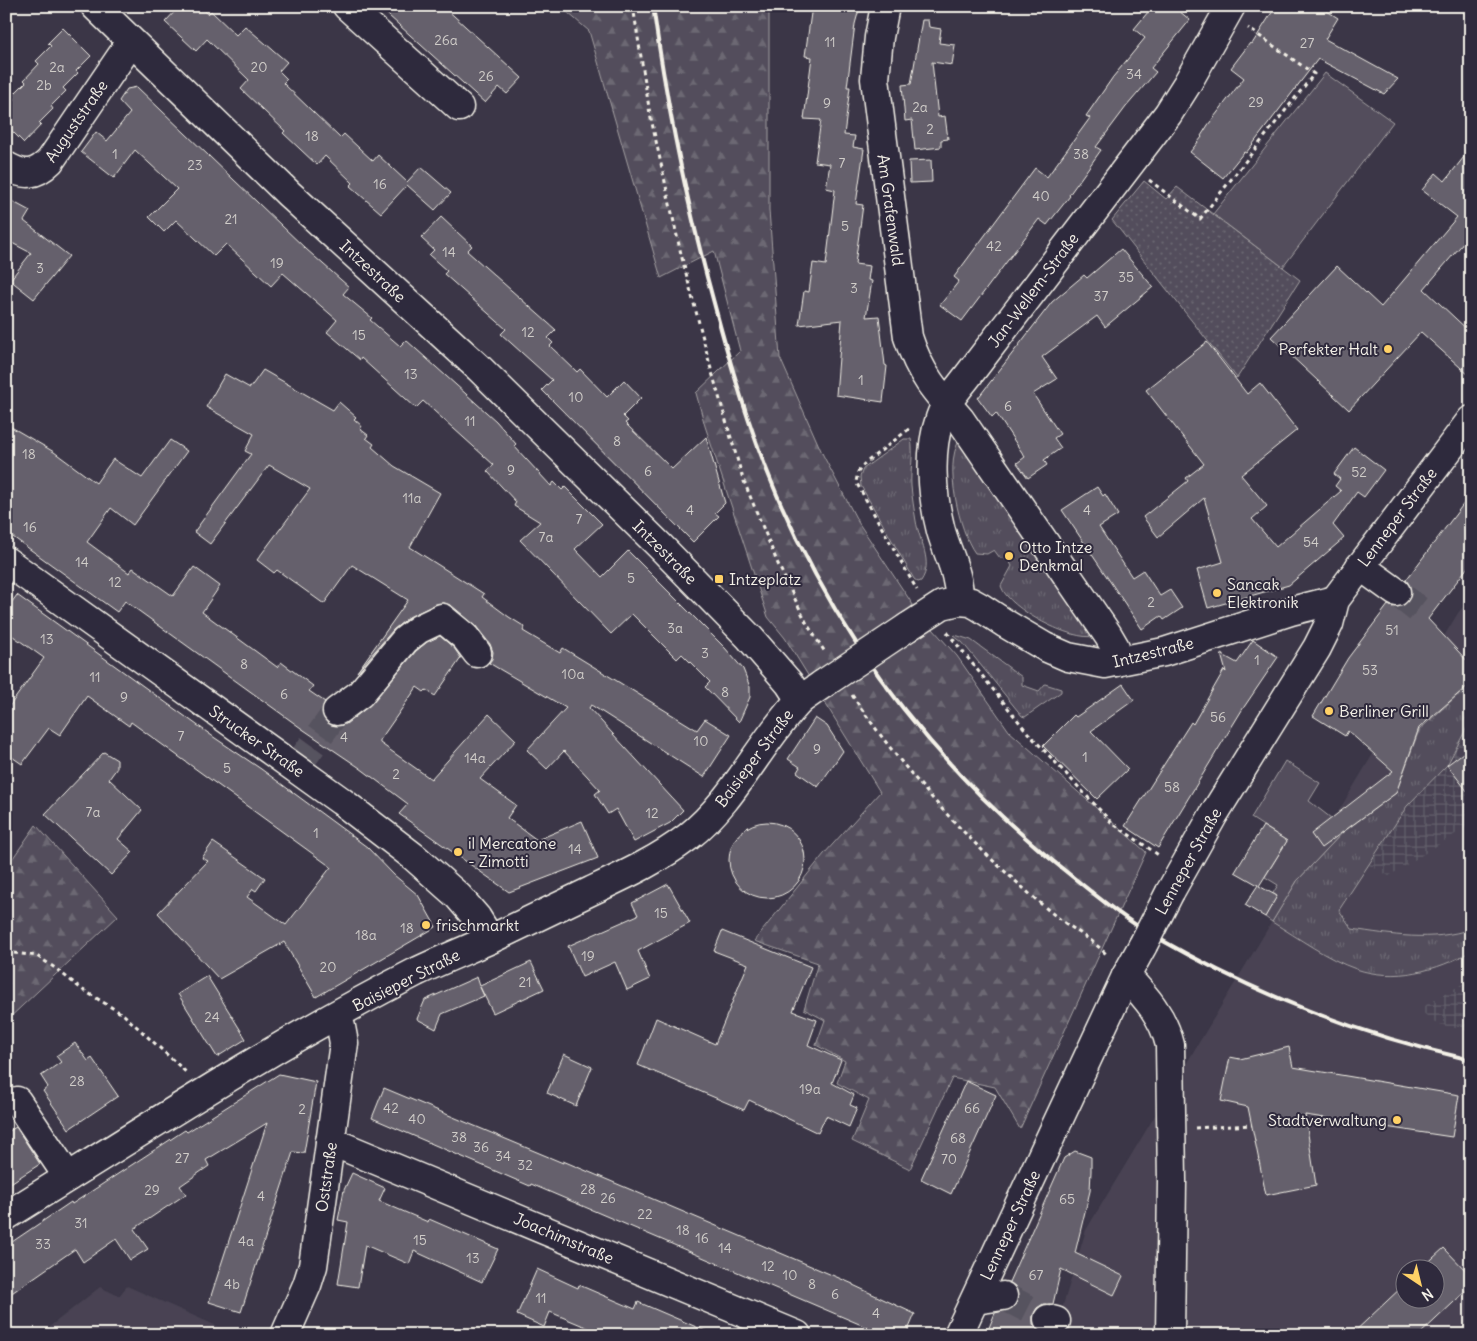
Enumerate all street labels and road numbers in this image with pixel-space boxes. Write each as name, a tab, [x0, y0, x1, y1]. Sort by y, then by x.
street label: Auguststraße	[40, 76, 112, 166]
street label: Am Grafenwald	[873, 153, 909, 267]
street label: Jan-Wellem-Straße	[983, 229, 1083, 351]
street label: Intzestraße	[336, 235, 410, 307]
street label: Lenneper Straße	[1353, 464, 1441, 570]
street label: Intzestraße	[629, 516, 701, 588]
street label: Intzestraße	[1110, 632, 1196, 672]
street label: Strucker Straße	[205, 701, 309, 781]
street label: Baisieper Straße	[711, 705, 797, 811]
street label: Lenneper Straße	[1150, 804, 1226, 918]
street label: Baisieper Straße	[349, 944, 463, 1016]
street label: Oststraße	[311, 1141, 341, 1213]
street label: Lenneper Straße	[976, 1167, 1044, 1283]
street label: Joachimstraße	[511, 1208, 617, 1268]

